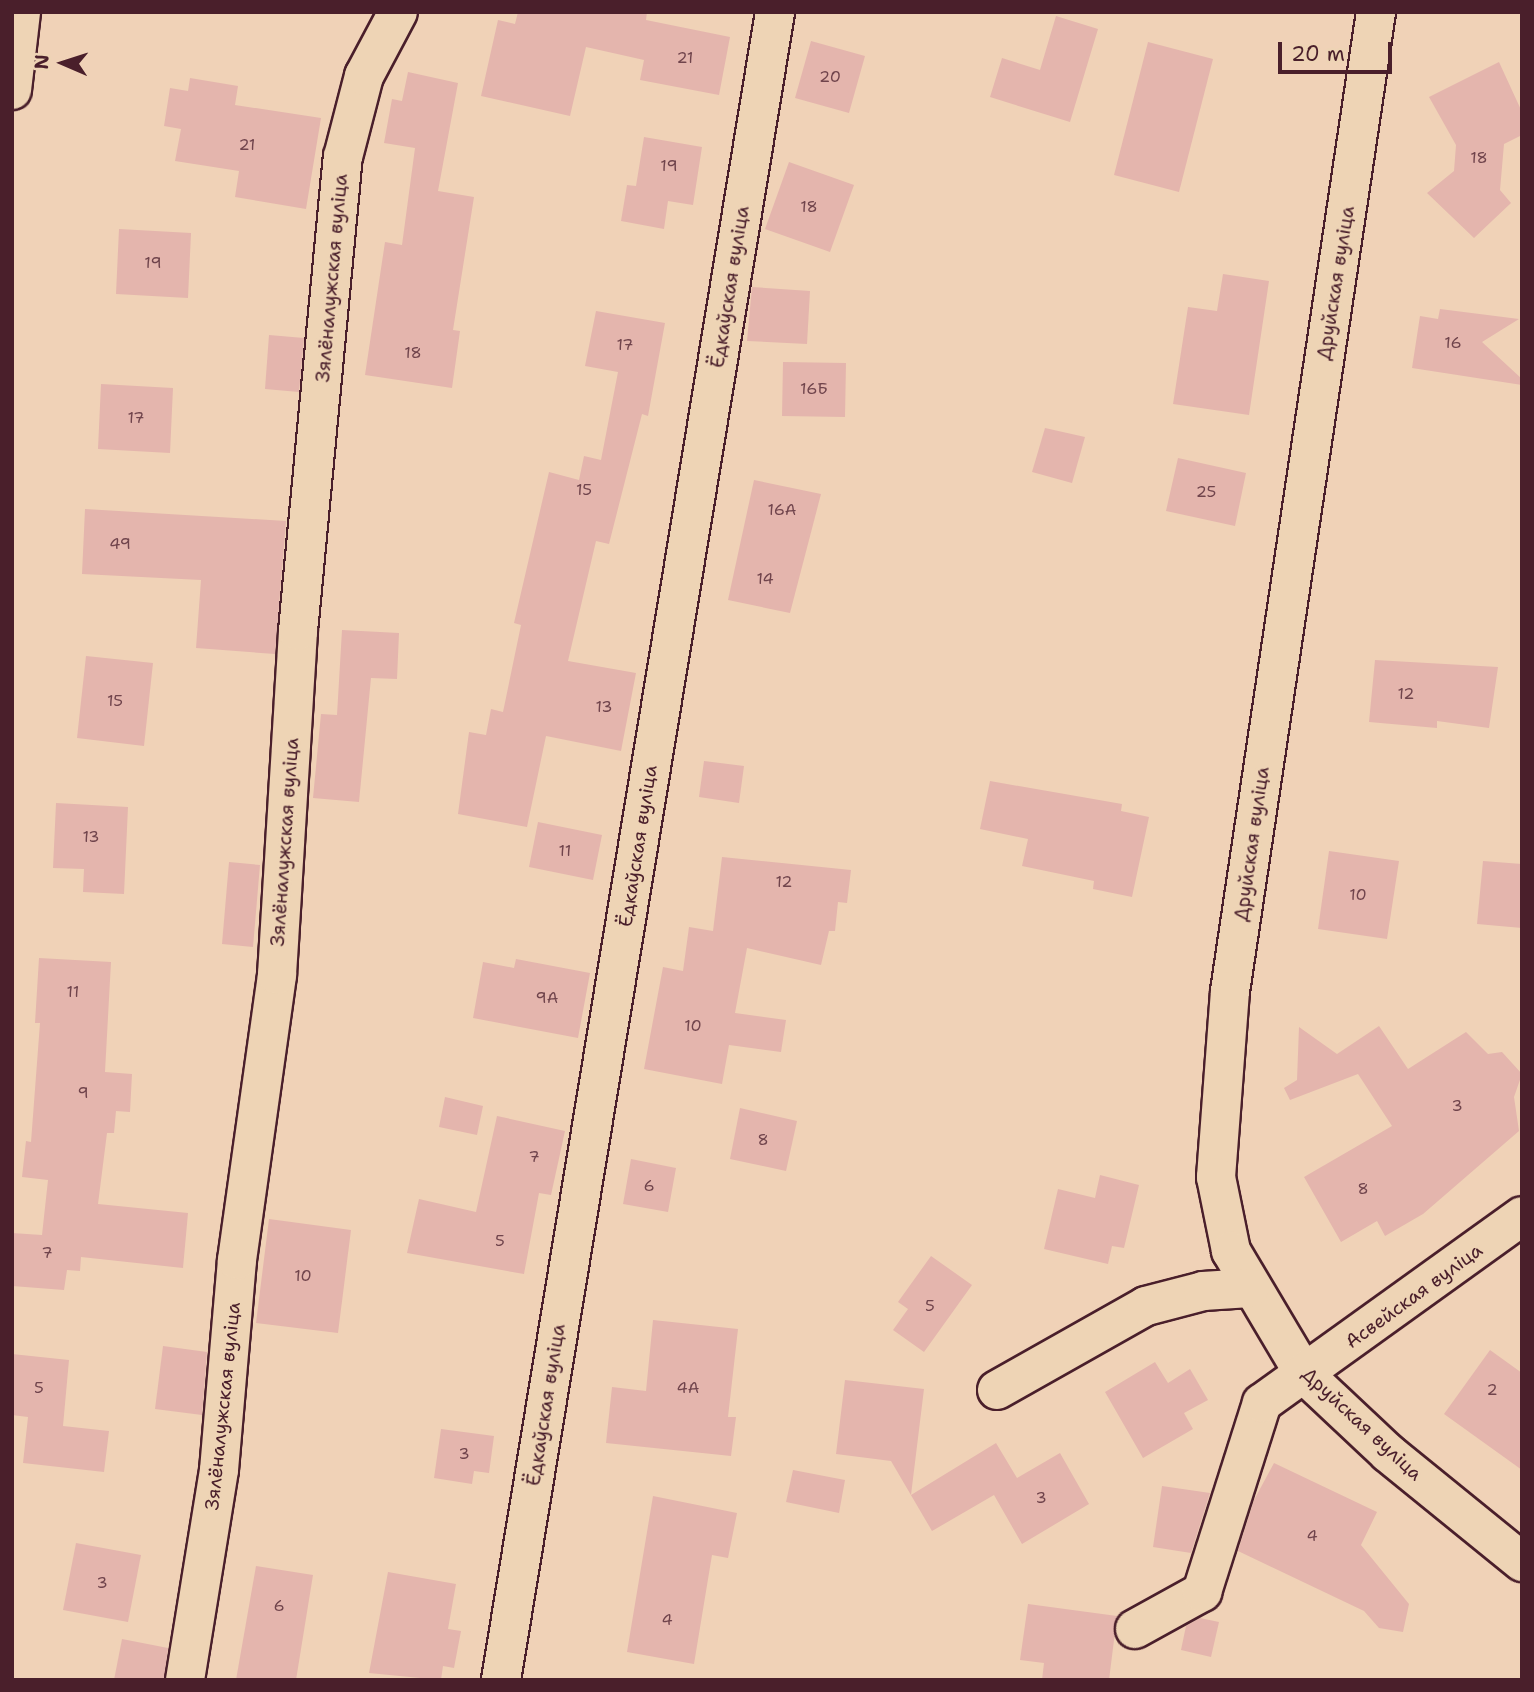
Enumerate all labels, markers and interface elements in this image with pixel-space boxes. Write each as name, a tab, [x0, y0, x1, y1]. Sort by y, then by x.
north arrow	[28, 28, 98, 98]
scale bar	[1282, 28, 1396, 72]
text: 20 m	[1291, 40, 1345, 68]
house number: 21	[676, 48, 694, 68]
text: N	[29, 54, 54, 70]
house number: 20	[819, 67, 841, 87]
house number: 21	[238, 135, 256, 155]
house number: 18	[1470, 148, 1488, 168]
house number: 19	[660, 156, 678, 176]
street label: Зялёналужская вуліца	[312, 173, 352, 383]
house number: 18	[800, 197, 818, 217]
street label: Ёдкаўская вуліца	[706, 204, 754, 370]
street label: Друйская вуліца	[1313, 204, 1359, 362]
house number: 19	[144, 253, 162, 273]
house number: 16	[1444, 333, 1462, 353]
house number: 17	[616, 335, 634, 355]
house number: 18	[404, 343, 422, 363]
house number: 16Б	[800, 379, 828, 399]
house number: 17	[127, 408, 145, 428]
house number: 15	[576, 480, 592, 500]
house number: 25	[1196, 482, 1216, 502]
house number: 16А	[768, 500, 796, 520]
house number: 49	[109, 534, 131, 554]
house number: 14	[756, 569, 774, 589]
house number: 12	[1397, 684, 1415, 704]
house number: 15	[107, 691, 123, 711]
house number: 13	[595, 697, 613, 717]
street label: Зялёналужская вуліца	[266, 737, 304, 947]
street label: Ёдкаўская вуліца	[614, 763, 662, 929]
street label: Друйская вуліца	[1230, 765, 1274, 923]
house number: 13	[82, 827, 100, 847]
house number: 11	[559, 841, 571, 861]
house number: 12	[775, 872, 793, 892]
house number: 10	[1349, 885, 1367, 905]
house number: 11	[67, 982, 79, 1002]
house number: 9А	[536, 988, 558, 1008]
house number: 10	[684, 1016, 702, 1036]
house number: 9	[77, 1083, 89, 1103]
house number: 3	[1451, 1096, 1463, 1116]
house number: 8	[757, 1130, 769, 1150]
house number: 7	[528, 1147, 540, 1167]
house number: 6	[643, 1176, 655, 1196]
house number: 8	[1357, 1179, 1369, 1199]
house number: 5	[495, 1231, 505, 1251]
street label: Асвейская вуліца	[1341, 1239, 1487, 1353]
house number: 7	[41, 1243, 53, 1263]
house number: 10	[294, 1266, 312, 1286]
house number: 5	[925, 1296, 935, 1316]
street label: Зялёналужская вуліца	[201, 1301, 245, 1511]
street label: Ёдкаўская вуліца	[522, 1322, 570, 1488]
street label: Друйская вуліца	[1297, 1362, 1427, 1486]
house number: 5	[34, 1378, 44, 1398]
house number: 4А	[677, 1378, 699, 1398]
house number: 2	[1486, 1380, 1498, 1400]
house number: 3	[458, 1444, 470, 1464]
house number: 3	[1035, 1488, 1047, 1508]
house number: 4	[1306, 1526, 1318, 1546]
house number: 3	[96, 1573, 108, 1593]
house number: 6	[273, 1596, 285, 1616]
house number: 4	[661, 1610, 673, 1630]

